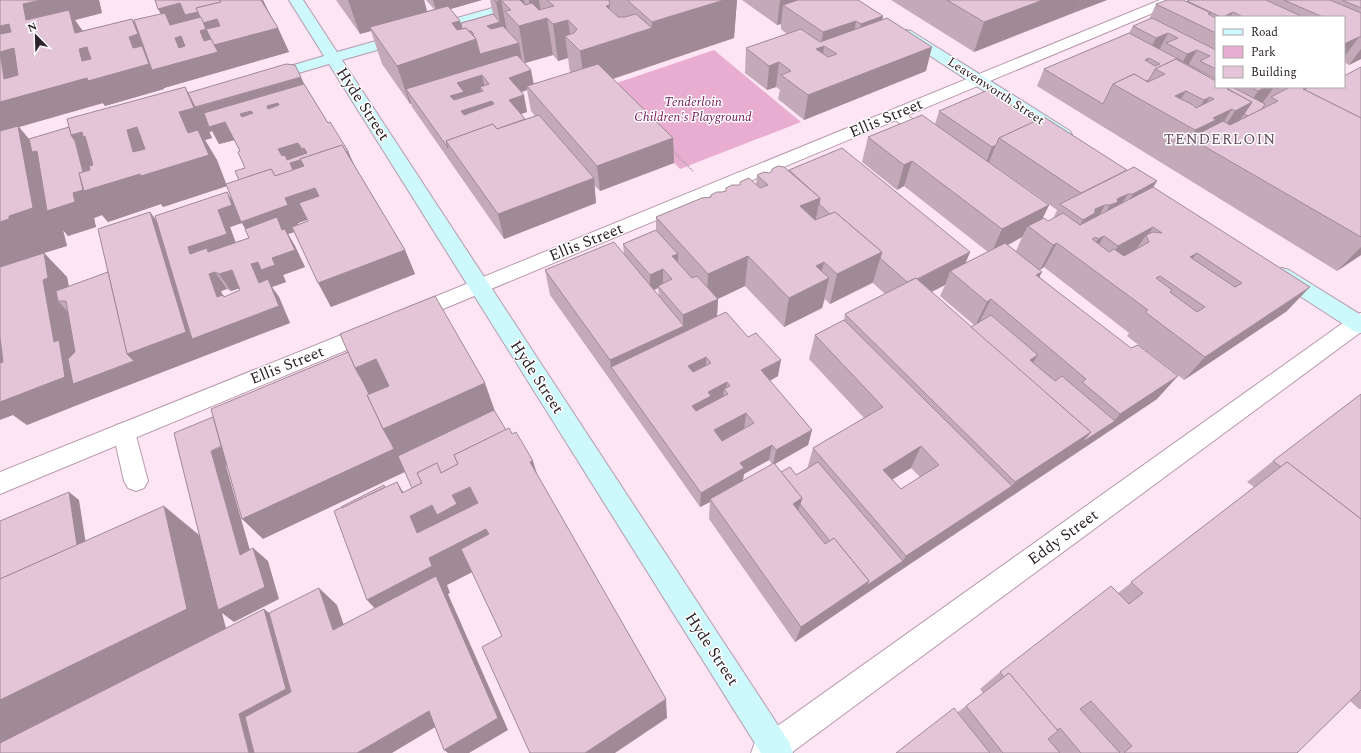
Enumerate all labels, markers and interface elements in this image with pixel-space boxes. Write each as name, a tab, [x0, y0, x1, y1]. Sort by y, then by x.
north arrow	[16, 16, 56, 56]
legend	[1215, 16, 1345, 88]
text: N	[25, 18, 40, 37]
text: Road	[1251, 23, 1278, 42]
text: Park	[1251, 43, 1276, 62]
street label: Leavenworth Street	[943, 52, 1049, 130]
street label: Hyde Street	[330, 63, 396, 146]
text: Building	[1251, 63, 1297, 82]
park label: Tenderloin Children's Playground	[634, 92, 752, 127]
street label: Ellis Street	[846, 92, 927, 144]
district label: TENDERLOIN	[1164, 128, 1276, 151]
street label: Ellis Street	[545, 216, 627, 268]
street label: Hyde Street	[504, 336, 570, 419]
street label: Ellis Street	[246, 339, 328, 391]
street label: Eddy Street	[1023, 503, 1103, 571]
street label: Hyde Street	[679, 608, 745, 691]

